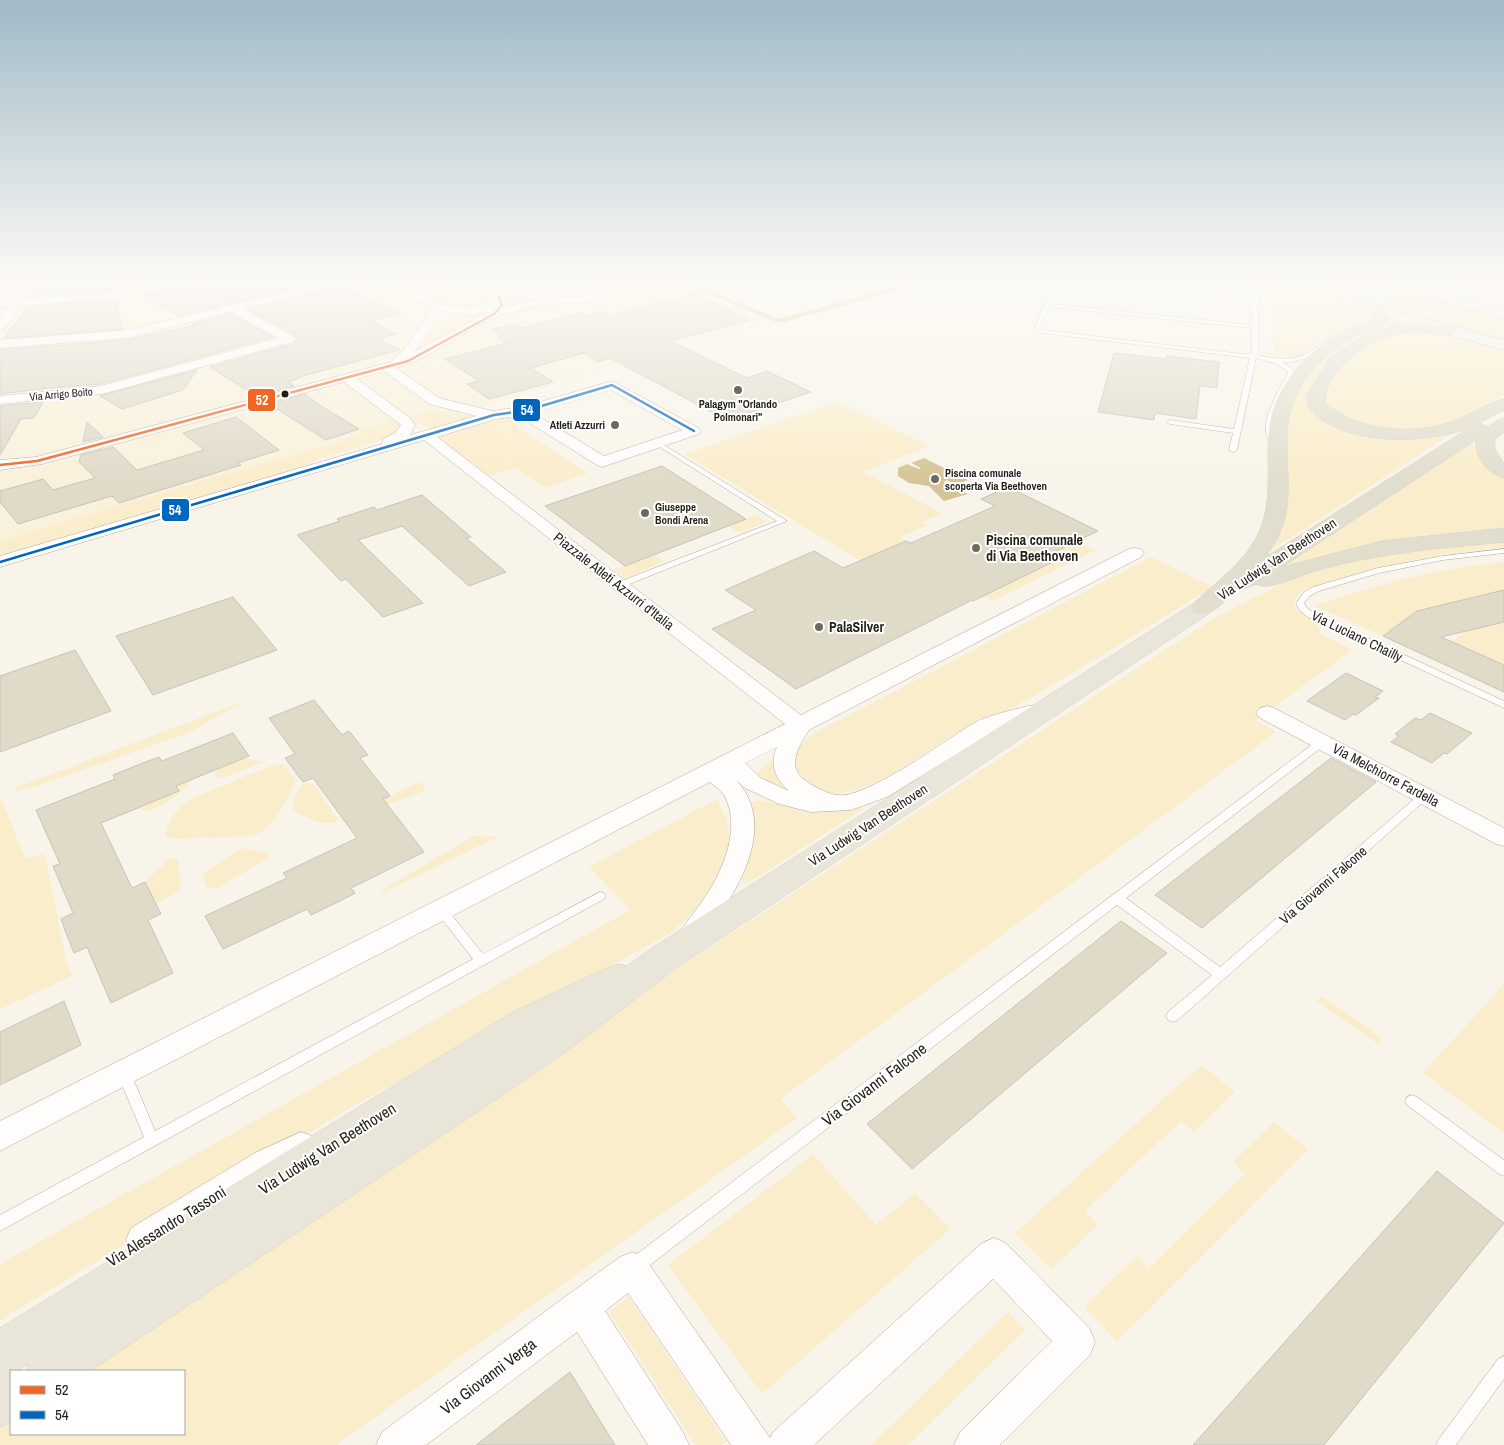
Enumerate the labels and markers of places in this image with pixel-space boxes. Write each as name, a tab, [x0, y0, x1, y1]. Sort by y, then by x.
marker: Palagym "Orlando Polmonari"	[732, 384, 744, 396]
unlabelled marker	[280, 389, 290, 399]
place label: Palagym "Orlando Polmonari"	[699, 397, 778, 424]
place label: Atleti Azzurri	[550, 418, 605, 432]
marker: Atleti Azzurri	[609, 419, 621, 431]
place label: Piscina comunale scoperta Via Beethoven	[945, 466, 1047, 493]
marker: Piscina comunale scoperta Via Beethoven	[929, 473, 941, 485]
place label: Giuseppe Bondi Arena	[655, 500, 708, 527]
marker: Giuseppe Bondi Arena	[639, 507, 651, 519]
place label: Piscina comunale di Via Beethoven	[986, 531, 1083, 565]
marker: Piscina comunale di Via Beethoven	[970, 542, 982, 554]
place label: PalaSilver	[829, 618, 884, 636]
marker: PalaSilver	[813, 621, 825, 633]

